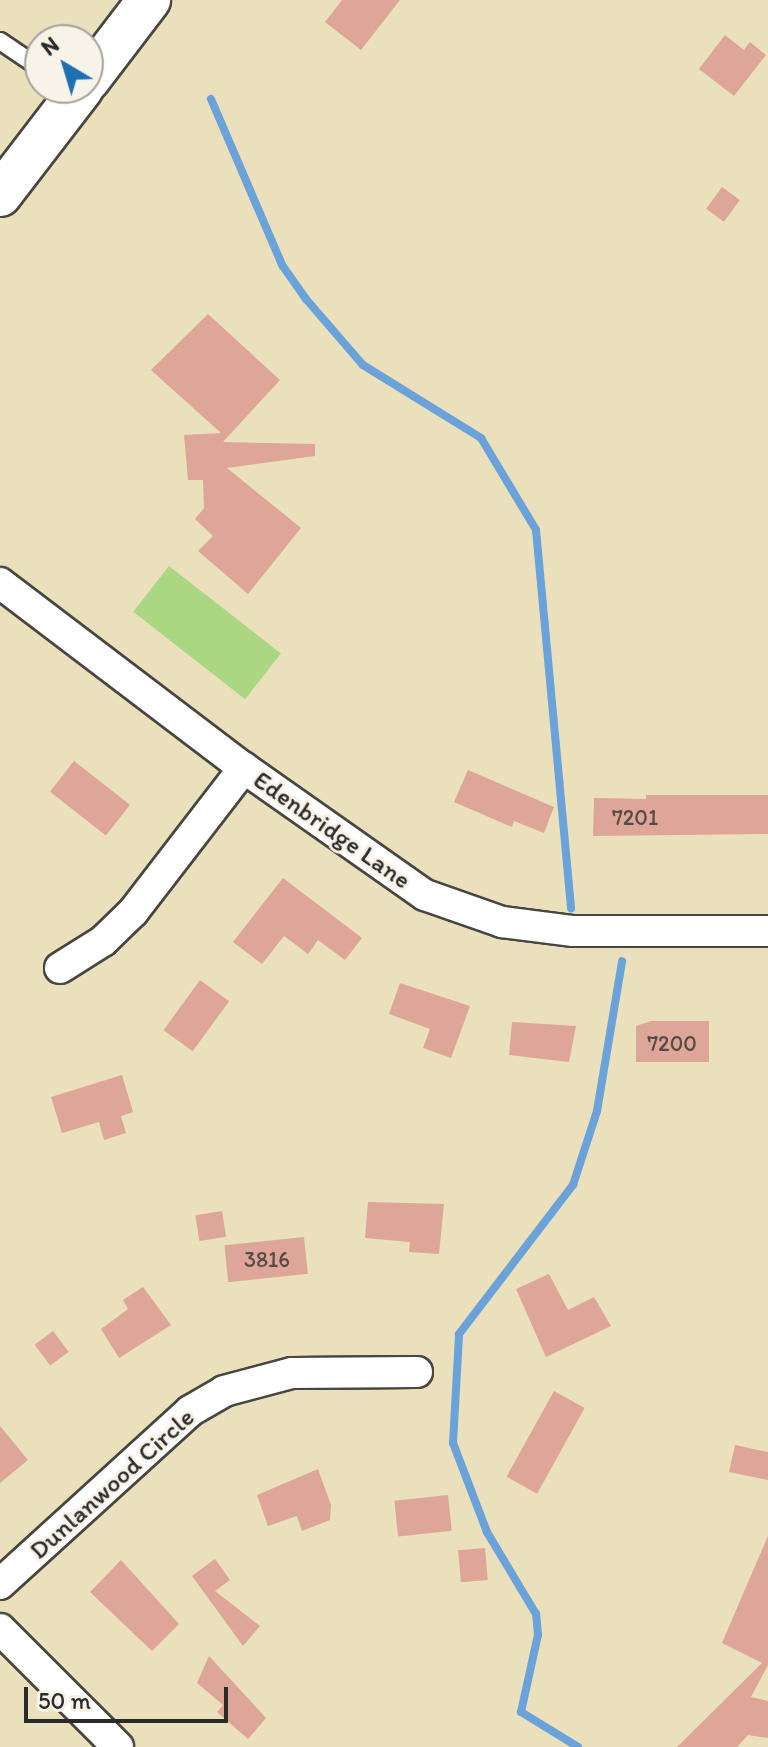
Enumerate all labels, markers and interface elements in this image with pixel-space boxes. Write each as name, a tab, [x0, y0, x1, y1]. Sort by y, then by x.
north arrow	[24, 24, 104, 104]
text: N	[36, 31, 64, 61]
street label: Edenbridge Lane	[247, 764, 417, 896]
house number: 7201	[612, 805, 658, 831]
house number: 7200	[647, 1031, 697, 1057]
house number: 3816	[244, 1247, 290, 1273]
street label: Dunlanwood Circle	[23, 1402, 201, 1566]
scale bar	[28, 1671, 232, 1721]
text: 50 m	[38, 1686, 91, 1715]

